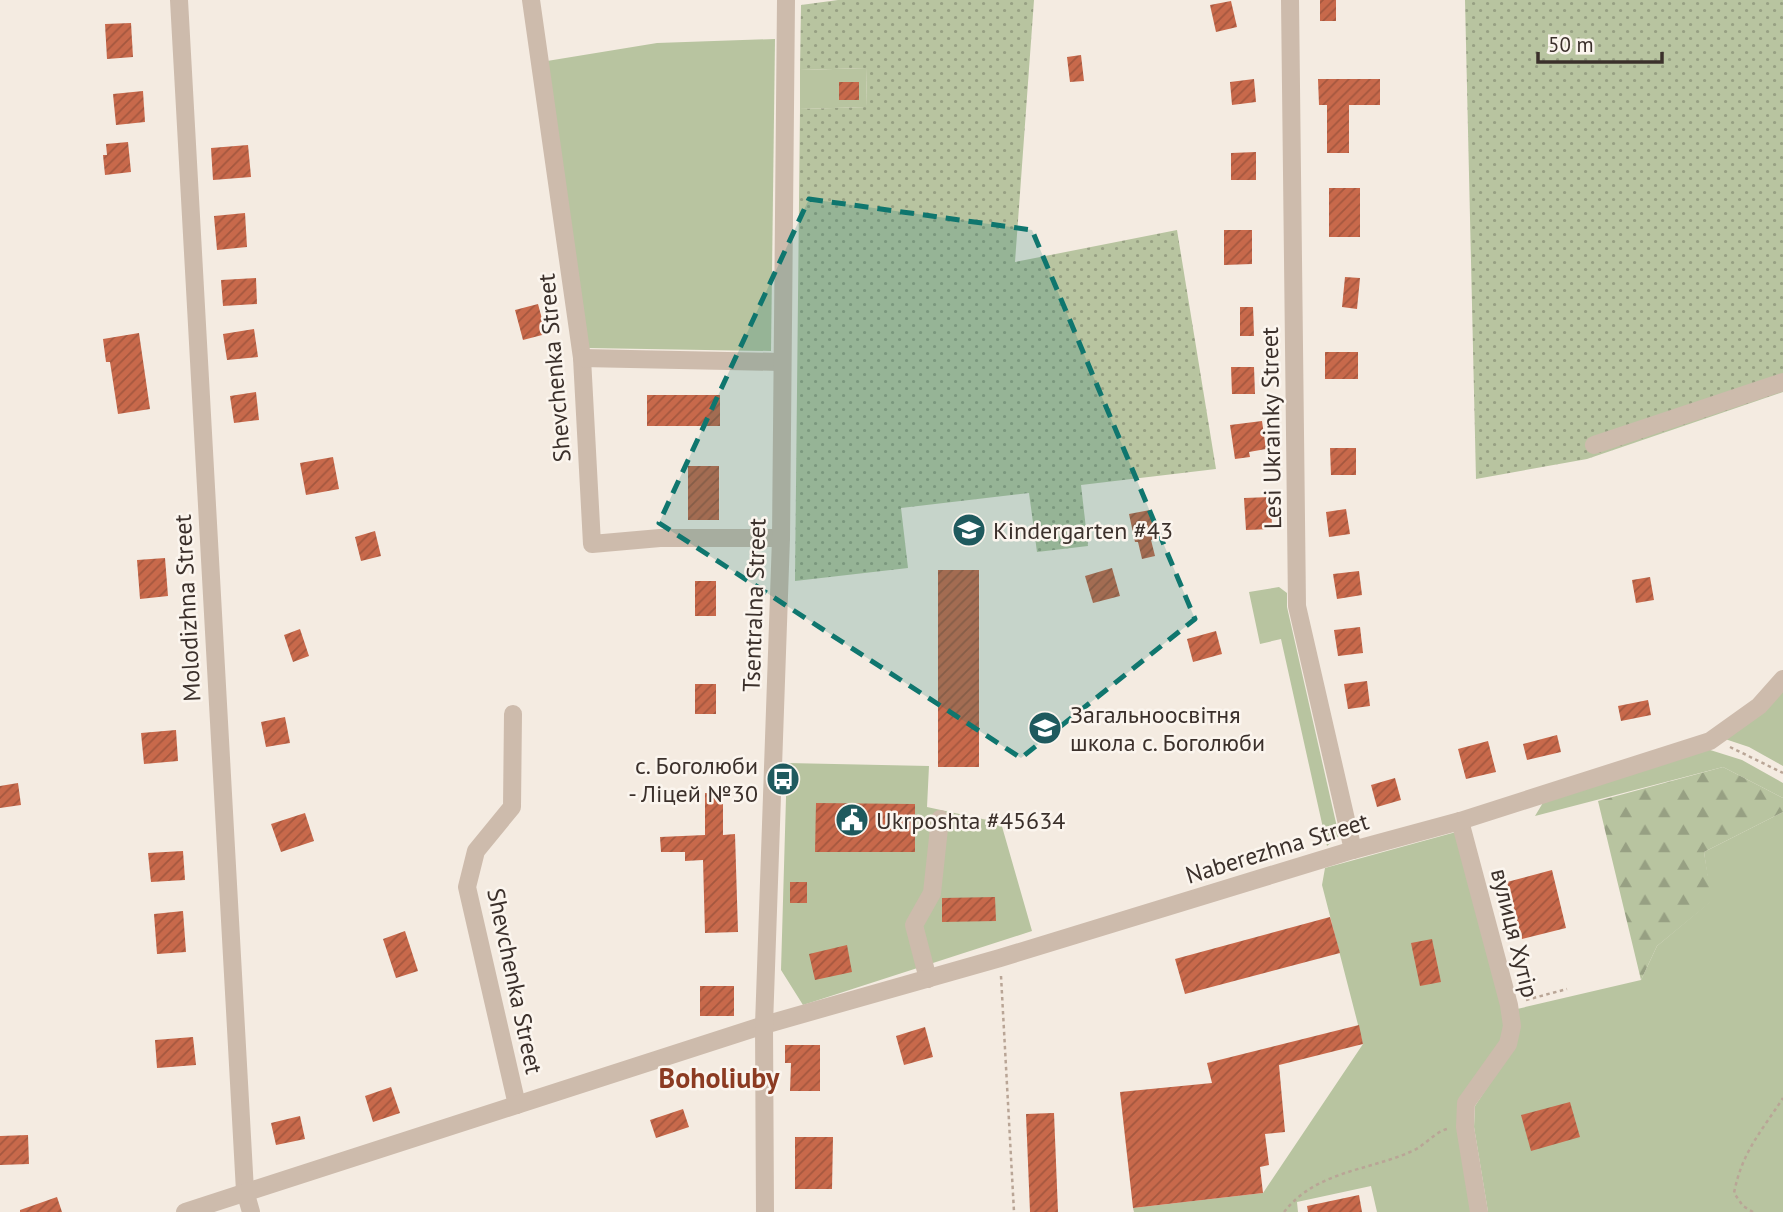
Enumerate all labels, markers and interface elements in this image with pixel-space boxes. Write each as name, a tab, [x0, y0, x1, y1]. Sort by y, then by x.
scale bar	[1538, 21, 1662, 65]
text: 50 m	[1548, 31, 1594, 58]
street label: Shevchenka Street	[530, 272, 578, 464]
street label: Lesi Ukrainky Street	[1254, 327, 1288, 529]
school or university icon: Kindergarten #43	[950, 511, 988, 549]
street label: Molodizhna Street	[167, 513, 207, 703]
place label: Kindergarten #43	[993, 515, 1173, 546]
street label: Tsentralna Street	[735, 517, 773, 693]
place label: Загальноосвітня школа с. Боголюби	[1070, 699, 1265, 758]
school or university icon: Загальноосвітня школа с. Боголюби	[1026, 709, 1064, 747]
place label: с. Боголюби - Ліцей №30	[628, 750, 758, 809]
bus stop icon: с. Боголюби - Ліцей №30	[764, 760, 802, 798]
public building icon: Ukrposhta #45634	[833, 801, 871, 839]
place label: Ukrposhta #45634	[876, 805, 1065, 836]
street label: Naberezhna Street	[1182, 805, 1372, 891]
street label: вулиця Хутір	[1484, 865, 1546, 1001]
street label: Shevchenka Street	[480, 885, 550, 1077]
district label: Boholiuby	[659, 1059, 780, 1096]

